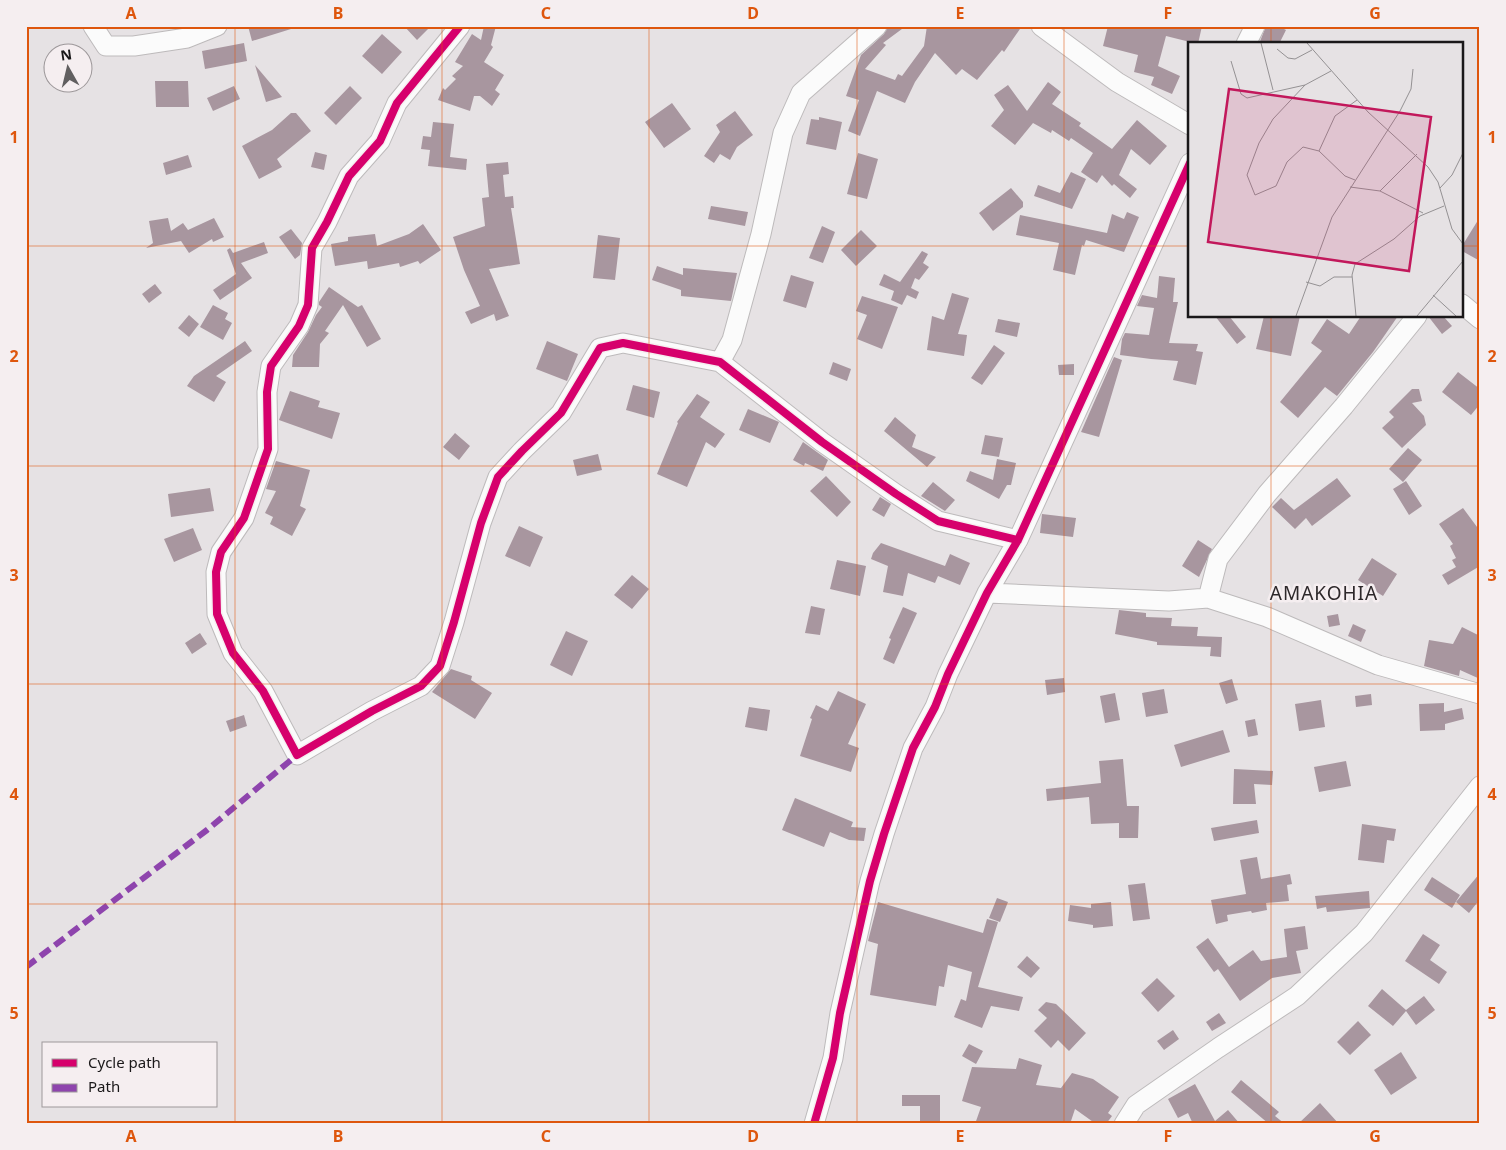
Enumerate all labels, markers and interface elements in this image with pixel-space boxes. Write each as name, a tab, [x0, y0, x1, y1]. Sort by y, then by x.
text: A	[125, 2, 137, 24]
text: B	[333, 2, 343, 24]
text: C	[541, 2, 551, 24]
text: D	[747, 2, 759, 24]
text: E	[956, 2, 965, 24]
text: F	[1164, 2, 1172, 24]
text: G	[1369, 2, 1381, 24]
north arrow	[42, 42, 92, 92]
inset map	[1188, 42, 1464, 318]
text: N	[59, 44, 73, 65]
text: 1	[9, 126, 19, 148]
text: 1	[1487, 126, 1497, 148]
text: 2	[9, 345, 19, 367]
text: 2	[1487, 345, 1497, 367]
text: 3	[9, 564, 19, 586]
text: 3	[1487, 564, 1497, 586]
district label: AMAKOHIA	[1270, 580, 1378, 606]
text: 4	[9, 783, 19, 805]
text: 4	[1487, 783, 1497, 805]
text: 5	[9, 1002, 19, 1024]
text: 5	[1487, 1002, 1497, 1024]
legend	[42, 1042, 218, 1108]
text: Cycle path	[88, 1052, 161, 1072]
text: Path	[88, 1076, 120, 1096]
text: A	[125, 1125, 137, 1147]
text: B	[333, 1125, 343, 1147]
text: C	[541, 1125, 551, 1147]
text: D	[747, 1125, 759, 1147]
text: E	[956, 1125, 965, 1147]
text: F	[1164, 1125, 1172, 1147]
text: G	[1369, 1125, 1381, 1147]

